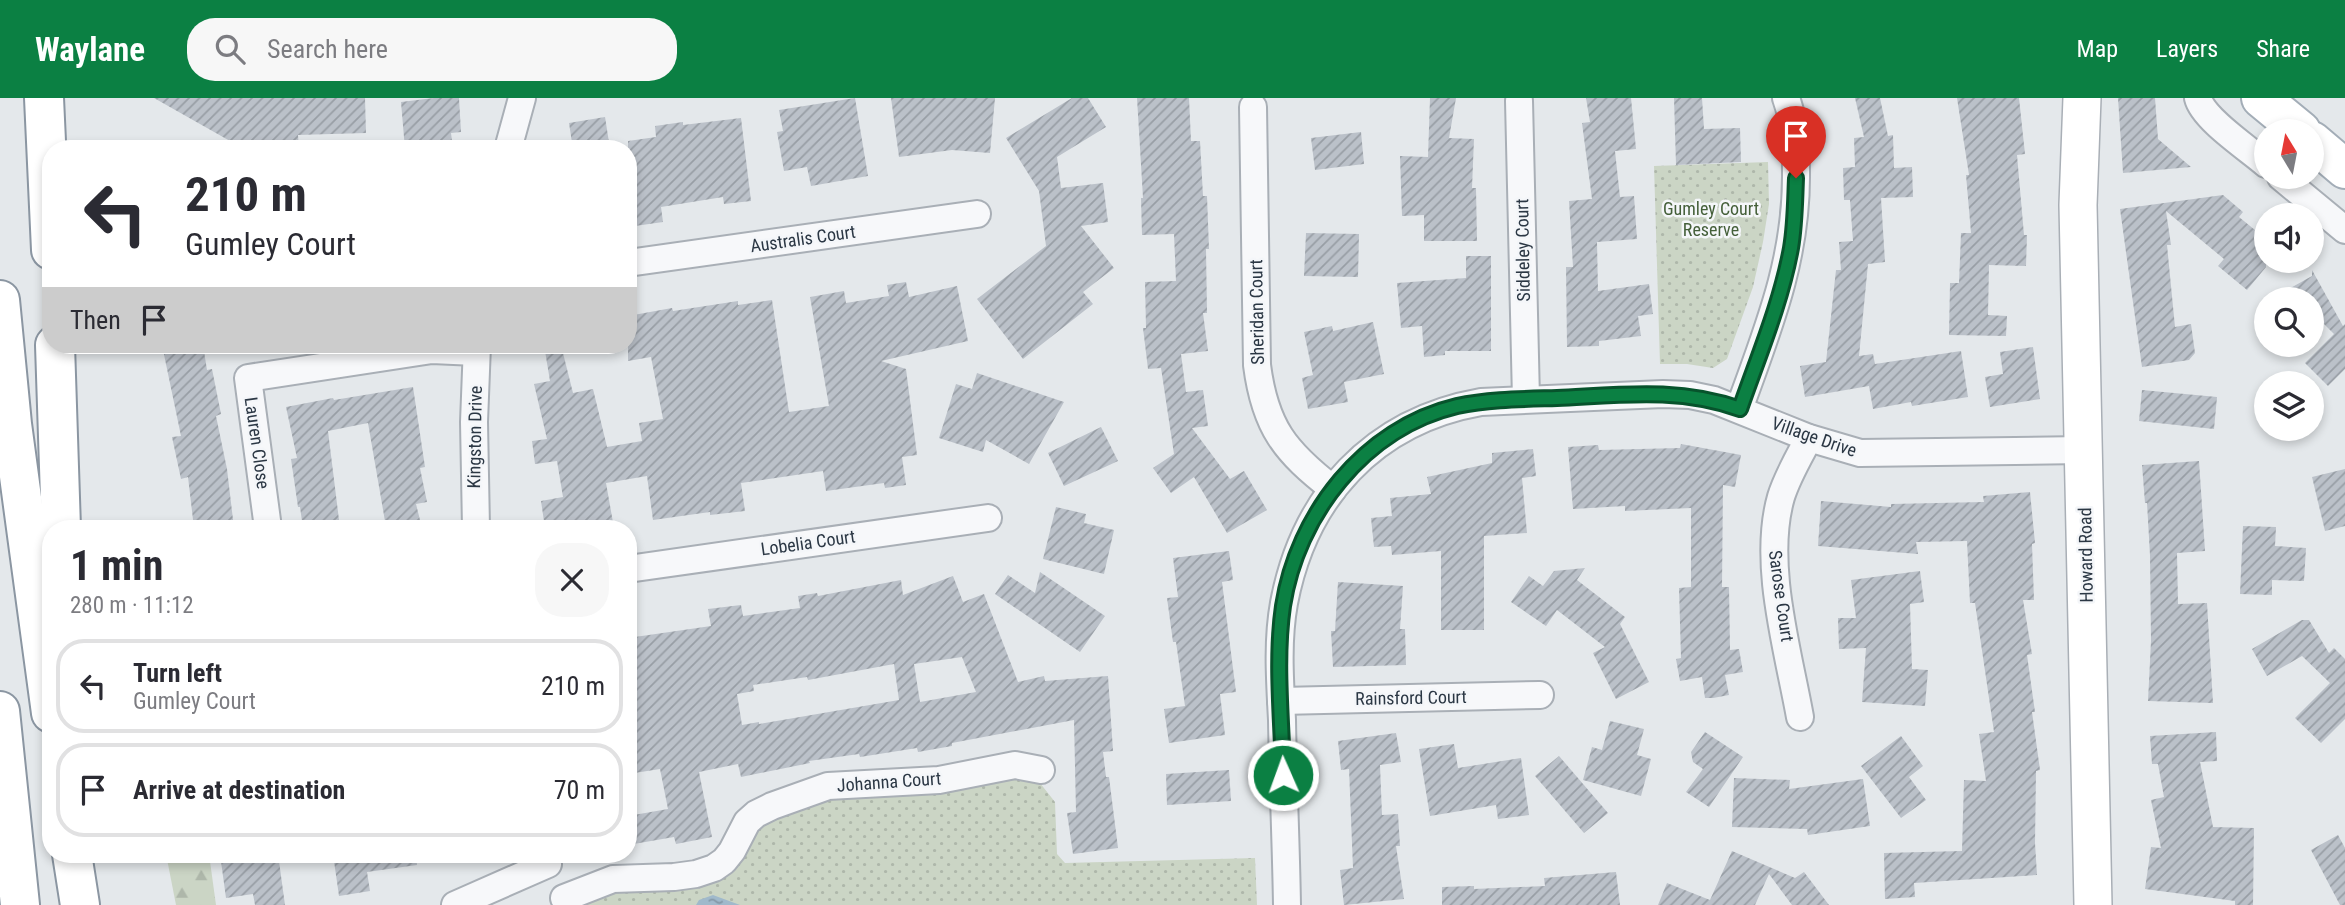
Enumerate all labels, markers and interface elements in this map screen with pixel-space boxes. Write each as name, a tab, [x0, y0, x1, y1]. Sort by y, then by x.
search box	[187, 18, 677, 81]
text: Waylane	[35, 30, 145, 69]
icon: search	[211, 30, 249, 68]
text: Search here	[267, 34, 388, 64]
text: Map	[2077, 35, 2118, 63]
text: Layers	[2156, 35, 2218, 63]
text: Share	[2256, 35, 2310, 63]
pin	[1766, 106, 1826, 178]
icon: arrive	[1777, 117, 1815, 155]
north arrow	[2254, 119, 2324, 189]
map controls	[2254, 119, 2324, 441]
text: 210 m	[185, 166, 307, 223]
icon: left	[70, 168, 161, 259]
street label: Siddeley Court	[1511, 198, 1534, 302]
park label: Gumley Court Reserve	[1663, 198, 1759, 240]
button: sound	[2254, 203, 2324, 273]
street label: Australis Court	[749, 221, 857, 256]
text: Gumley Court	[185, 225, 356, 263]
street label: Sheridan Court	[1245, 259, 1268, 365]
button: search	[2254, 287, 2324, 357]
icon: arrive	[135, 301, 173, 339]
text: Then	[70, 305, 121, 335]
button: layers	[2254, 371, 2324, 441]
street label: Kingston Drive	[463, 385, 486, 489]
street label: Lauren Close	[241, 396, 274, 490]
street label: Village Drive	[1769, 412, 1859, 461]
street label: Howard Road	[2074, 507, 2097, 603]
street label: Lobelia Court	[759, 525, 856, 560]
text: 1 min	[70, 541, 163, 590]
button: close	[535, 543, 609, 617]
street label: Sarose Court	[1765, 549, 1798, 643]
text: 280 m · 11:12	[70, 592, 194, 619]
text: Turn left	[133, 658, 222, 688]
icon: left	[74, 667, 112, 705]
text: 210 m	[541, 671, 605, 701]
street label: Rainsford Court	[1355, 686, 1467, 709]
text: Gumley Court	[133, 688, 256, 715]
position arrow	[1246, 738, 1320, 812]
street label: Johanna Court	[836, 767, 942, 796]
icon: arrive	[74, 771, 112, 809]
text: Arrive at destination	[133, 775, 345, 805]
text: 70 m	[554, 775, 605, 805]

